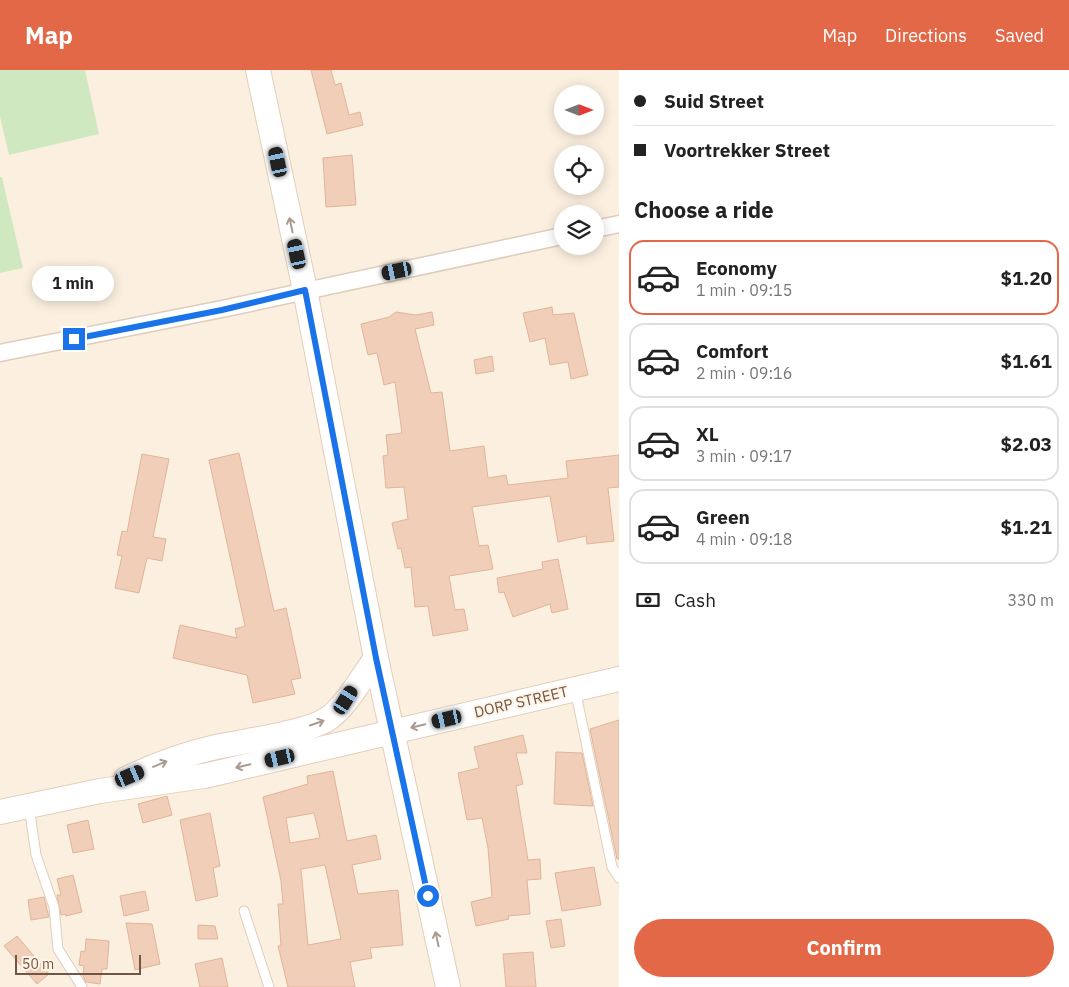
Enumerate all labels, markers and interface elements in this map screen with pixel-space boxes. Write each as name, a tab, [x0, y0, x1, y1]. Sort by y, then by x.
text: Map	[25, 19, 73, 51]
text: Map	[822, 24, 857, 47]
text: Directions	[885, 24, 967, 47]
text: Saved	[995, 24, 1044, 47]
north arrow	[554, 85, 604, 135]
map controls	[554, 85, 604, 255]
text: Suid Street	[664, 89, 764, 113]
text: Voortrekker Street	[664, 138, 830, 162]
button: locate	[554, 145, 604, 195]
car	[267, 146, 288, 178]
text: Choose a ride	[634, 195, 774, 224]
button: layers	[554, 205, 604, 255]
one-way arrow	[286, 218, 295, 234]
car	[286, 238, 307, 270]
icon: car	[636, 255, 681, 300]
text: Economy	[696, 256, 777, 280]
car	[380, 261, 413, 281]
callout: 1 min	[33, 266, 115, 302]
text: $1.20	[1000, 266, 1052, 290]
text: 1 min	[52, 273, 94, 293]
text: 1 min · 09:15	[696, 280, 792, 300]
route end	[63, 328, 85, 350]
icon: car	[636, 338, 681, 383]
text: Comfort	[696, 339, 769, 363]
text: $1.61	[1000, 349, 1052, 373]
text: 2 min · 09:16	[696, 363, 792, 383]
icon: car	[636, 421, 681, 466]
text: XL	[696, 422, 719, 446]
text: $2.03	[1000, 432, 1052, 456]
text: 3 min · 09:17	[696, 446, 792, 466]
icon: car	[636, 504, 681, 549]
text: Green	[696, 505, 750, 529]
text: $1.21	[1000, 515, 1052, 539]
text: 4 min · 09:18	[696, 529, 792, 549]
icon: cash	[634, 586, 662, 614]
text: Cash	[674, 588, 716, 612]
text: 330 m	[1007, 590, 1054, 610]
street label: DORP STREET	[472, 681, 570, 722]
car	[331, 683, 360, 717]
car	[430, 708, 463, 730]
one-way arrow	[309, 718, 325, 727]
one-way arrow	[411, 722, 427, 731]
car	[263, 747, 296, 769]
one-way arrow	[152, 759, 167, 768]
one-way arrow	[235, 762, 251, 772]
car	[113, 763, 146, 789]
route start	[417, 885, 439, 907]
button: Confirm	[634, 919, 1054, 977]
one-way arrow	[432, 932, 442, 948]
scale bar	[15, 952, 141, 975]
text: 50 m	[22, 955, 54, 973]

